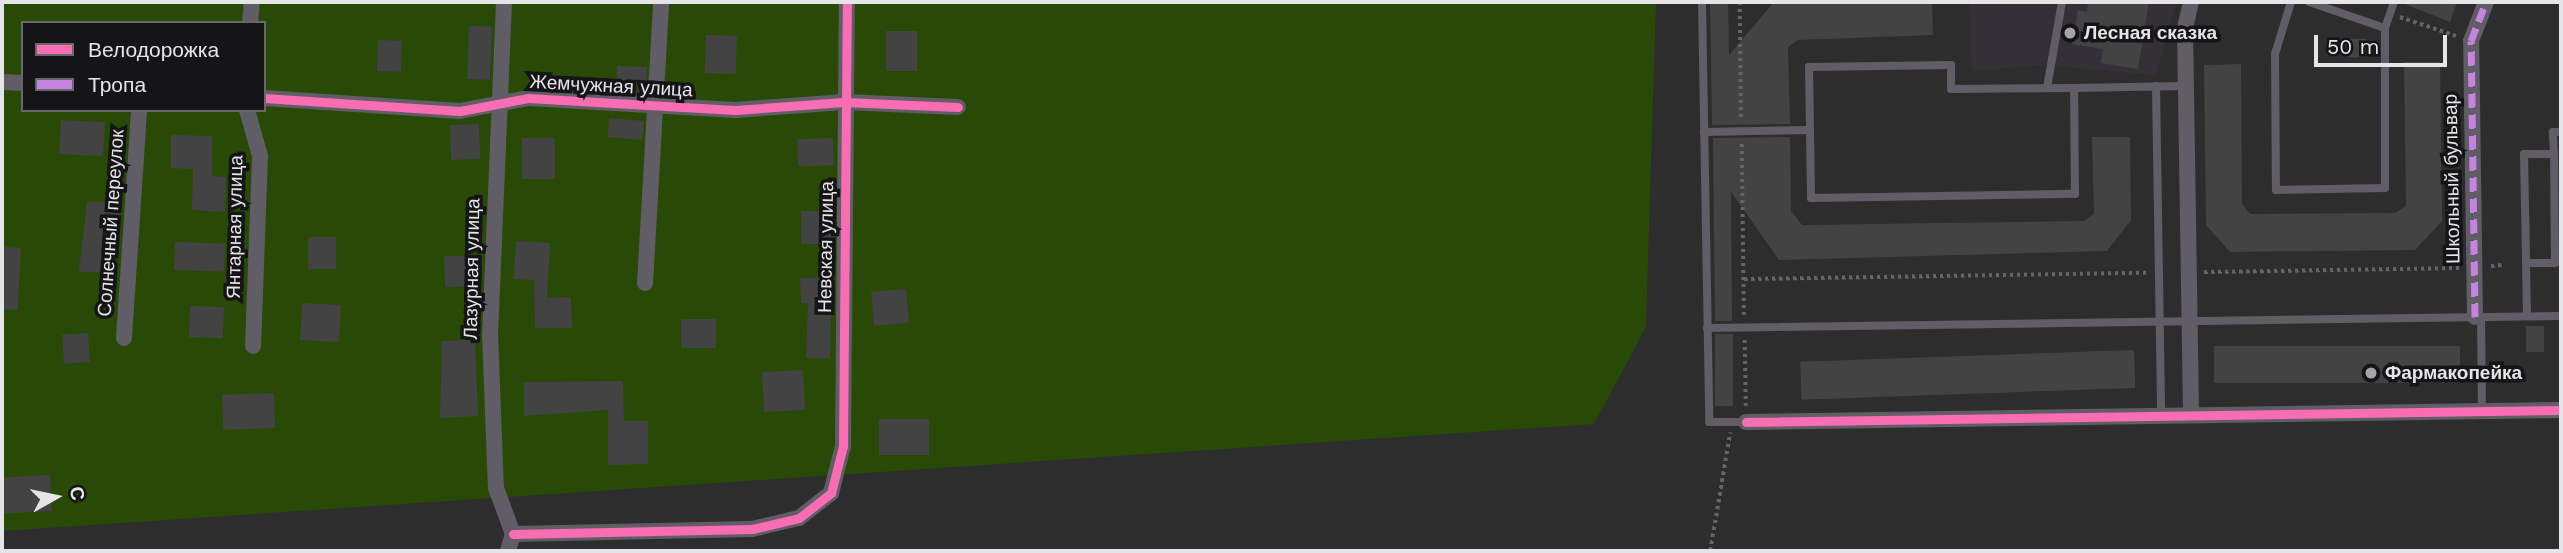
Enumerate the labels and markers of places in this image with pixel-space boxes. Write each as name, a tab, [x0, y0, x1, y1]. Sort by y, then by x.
place label: Лесная сказка	[2084, 22, 2217, 44]
marker: Лесная сказка	[2062, 25, 2078, 41]
place label: Фармакопейка	[2385, 362, 2522, 384]
marker: Фармакопейка	[2363, 365, 2379, 381]

